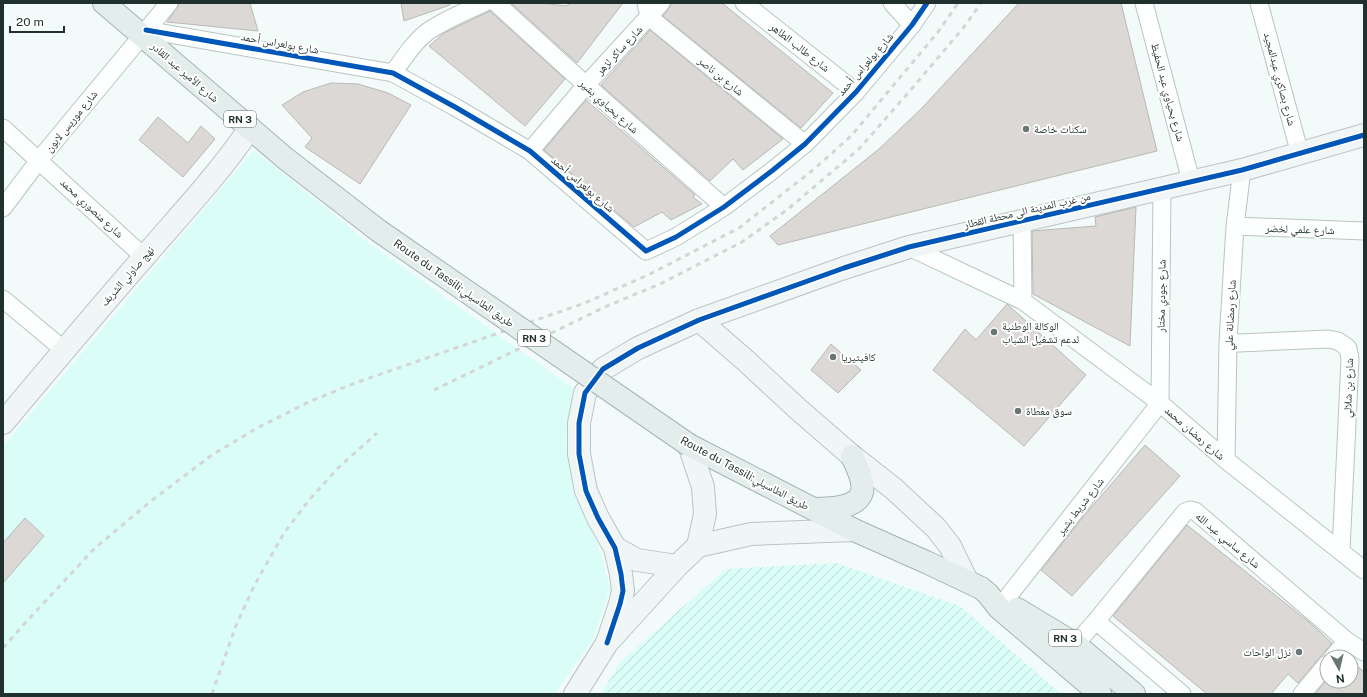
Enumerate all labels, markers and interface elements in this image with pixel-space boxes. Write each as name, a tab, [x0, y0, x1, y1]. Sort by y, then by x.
scale bar	[10, 8, 64, 34]
text: 20 m	[16, 15, 44, 29]
street label: شارع طالب الطاهر	[766, 19, 832, 75]
street label: شارع ساكر لزهر	[593, 23, 645, 78]
street label: شارع بولعراس أحمد	[240, 29, 320, 57]
street label: شارع بولعراس أحمد	[834, 30, 896, 98]
street label: شارع بصاكري عبدالمجيد	[1259, 31, 1298, 128]
street label: شارع الأمير عبد القادر	[147, 39, 221, 105]
street label: شارع يحياوي عبد الحفيظ	[1146, 41, 1187, 143]
street label: شارع بن ناصر	[695, 54, 746, 99]
street label: شارع يحياوي بشير	[575, 76, 641, 138]
street label: شارع موريس لابون	[42, 88, 100, 155]
road number: RN 3	[224, 111, 256, 127]
place label: سكنات خاصة	[1034, 123, 1087, 135]
marker: سكنات خاصة	[1021, 124, 1031, 134]
street label: شارع بولعراس أحمد	[549, 153, 617, 215]
street label: شارع منصوري محمد	[56, 176, 126, 242]
street label: من غرب المدينة الى محطة القطار	[961, 190, 1092, 232]
street label: شارع علمي لخضر	[1264, 222, 1335, 239]
street label: Route du Tassili;طريق الطاسيلي	[390, 237, 516, 332]
street label: نهج صاولي الشربف	[98, 244, 158, 310]
street label: شارع جودي مختار	[1154, 259, 1170, 334]
street label: شارع رمضانة علي	[1222, 279, 1241, 351]
place label: الوكالة الوطنية لدعم تشغيل الشباب	[1002, 320, 1079, 347]
marker: الوكالة الوطنية لدعم تشغيل الشباب	[989, 327, 999, 337]
road number: RN 3	[518, 330, 550, 346]
place label: كافيتيريا	[841, 351, 876, 363]
marker: كافيتيريا	[828, 352, 838, 362]
street label: شارع بن شلالي	[1341, 358, 1358, 418]
street label: شارع رمضان محمد	[1162, 404, 1227, 463]
place label: سوق مغطاة	[1026, 405, 1072, 418]
marker: سوق مغطاة	[1013, 406, 1023, 416]
street label: Route du Tassili;طريق الطاسيلي	[677, 434, 811, 515]
street label: شارع شريط بشير	[1053, 475, 1107, 538]
street label: شارع ساسي عبد الله	[1192, 510, 1263, 573]
road number: RN 3	[1049, 630, 1081, 646]
place label: نزل الواحات	[1243, 646, 1291, 659]
marker: نزل الواحات	[1294, 647, 1304, 657]
north arrow	[1319, 649, 1359, 689]
text: N	[1335, 672, 1345, 685]

